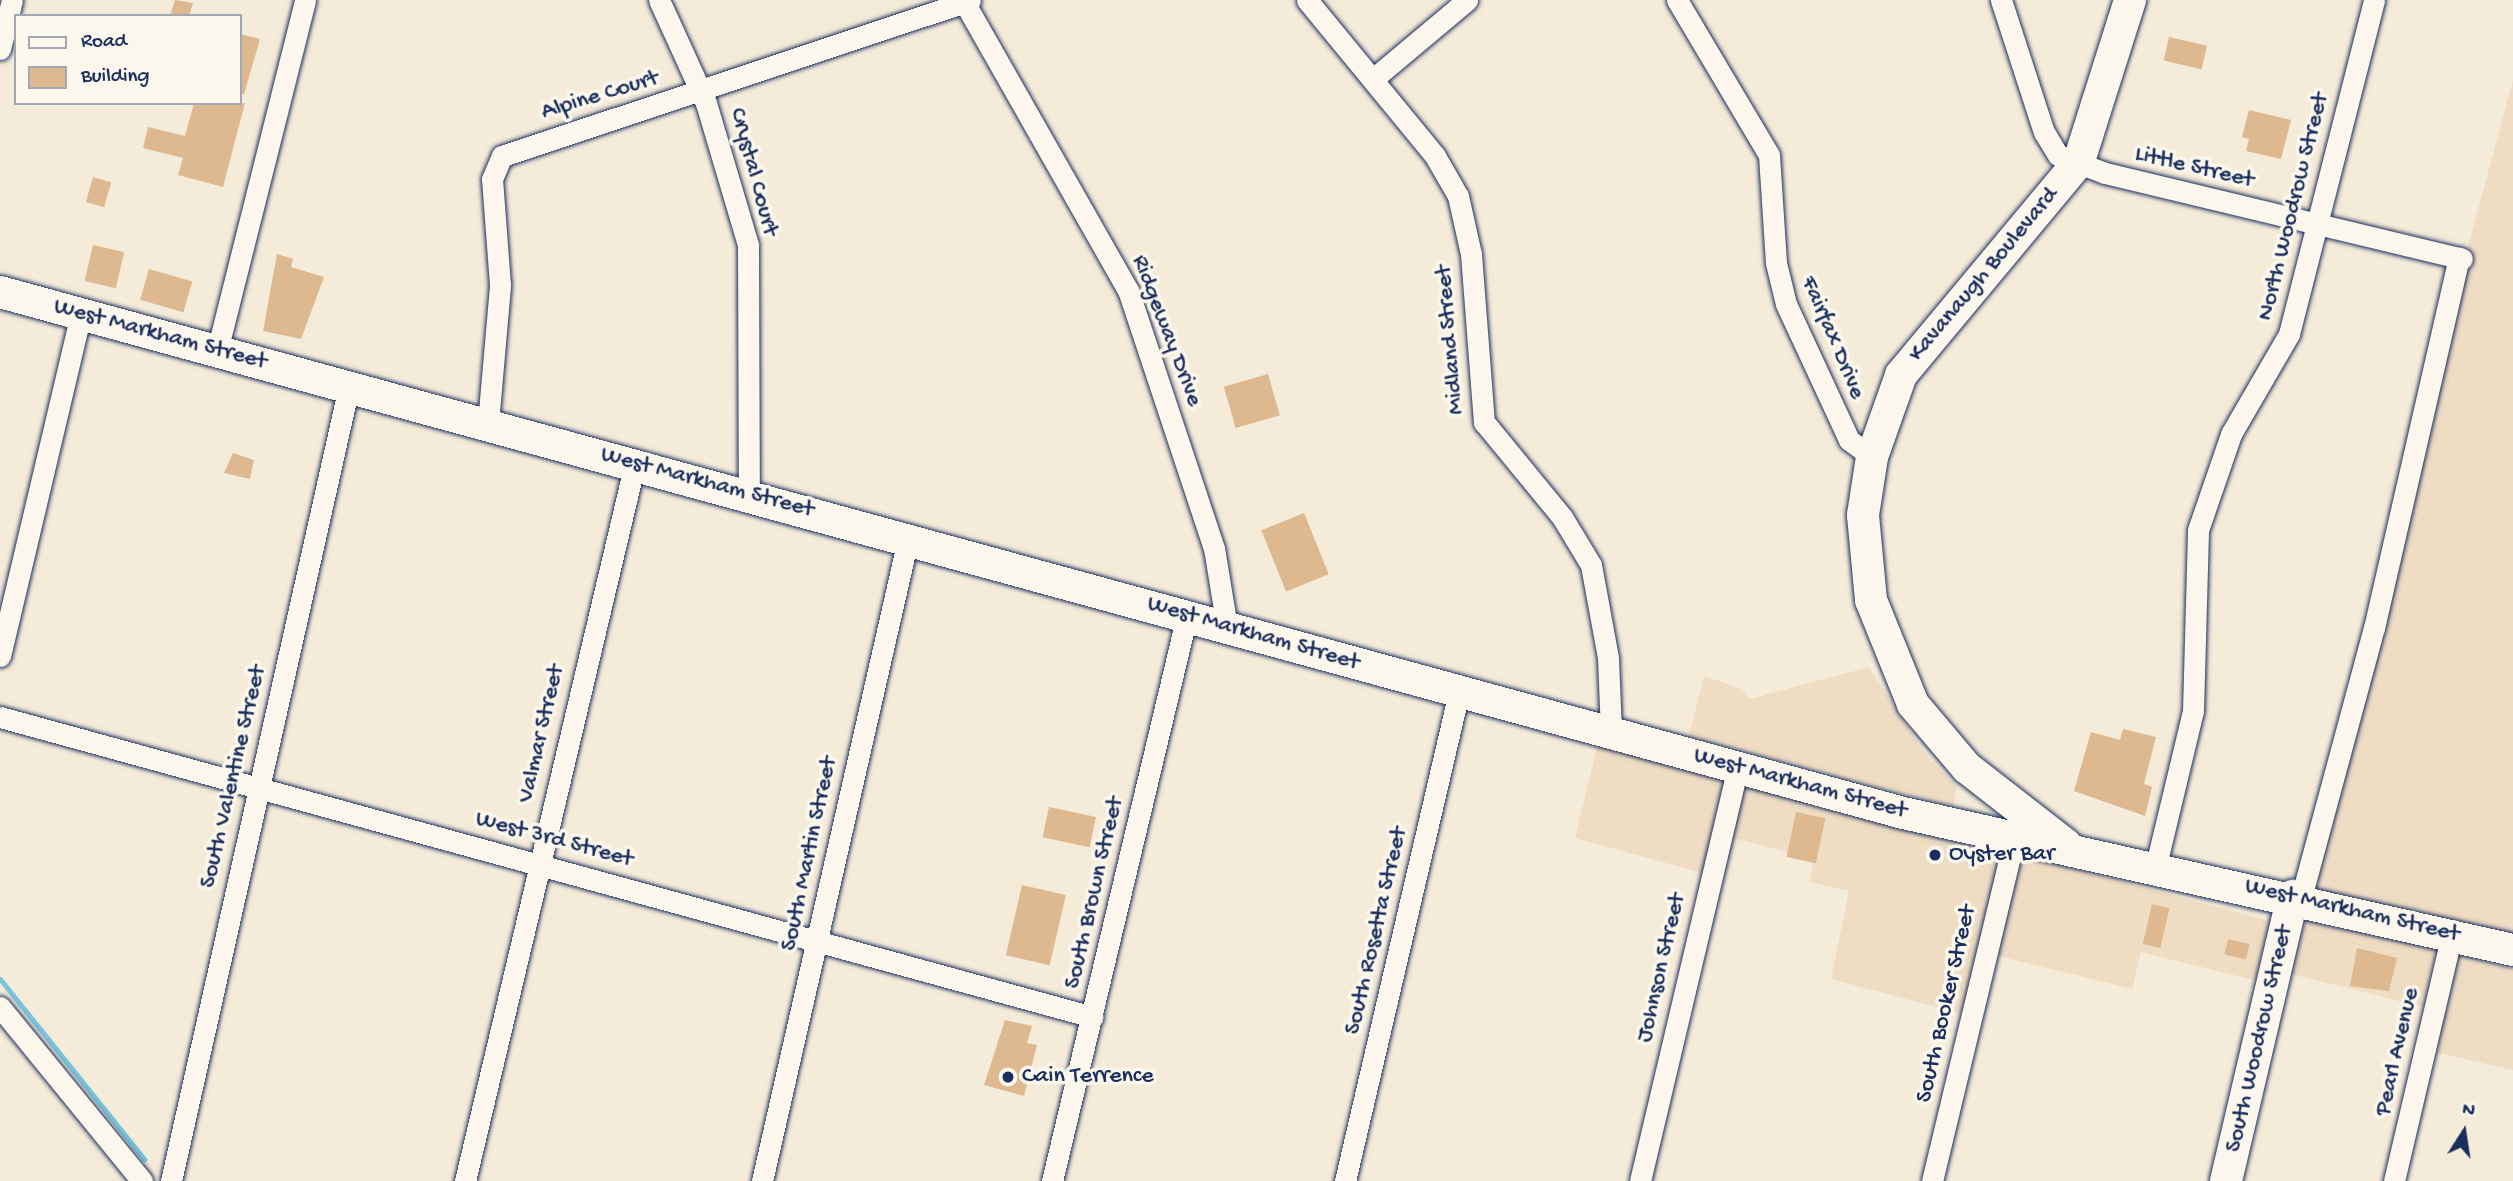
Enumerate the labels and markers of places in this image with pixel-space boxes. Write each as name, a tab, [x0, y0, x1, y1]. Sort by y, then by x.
place label: Oyster Bar	[1949, 841, 2055, 869]
marker: Oyster Bar	[1927, 847, 1943, 863]
place label: Cain Terrence	[1022, 1063, 1154, 1091]
marker: Cain Terrence	[1000, 1069, 1016, 1085]

